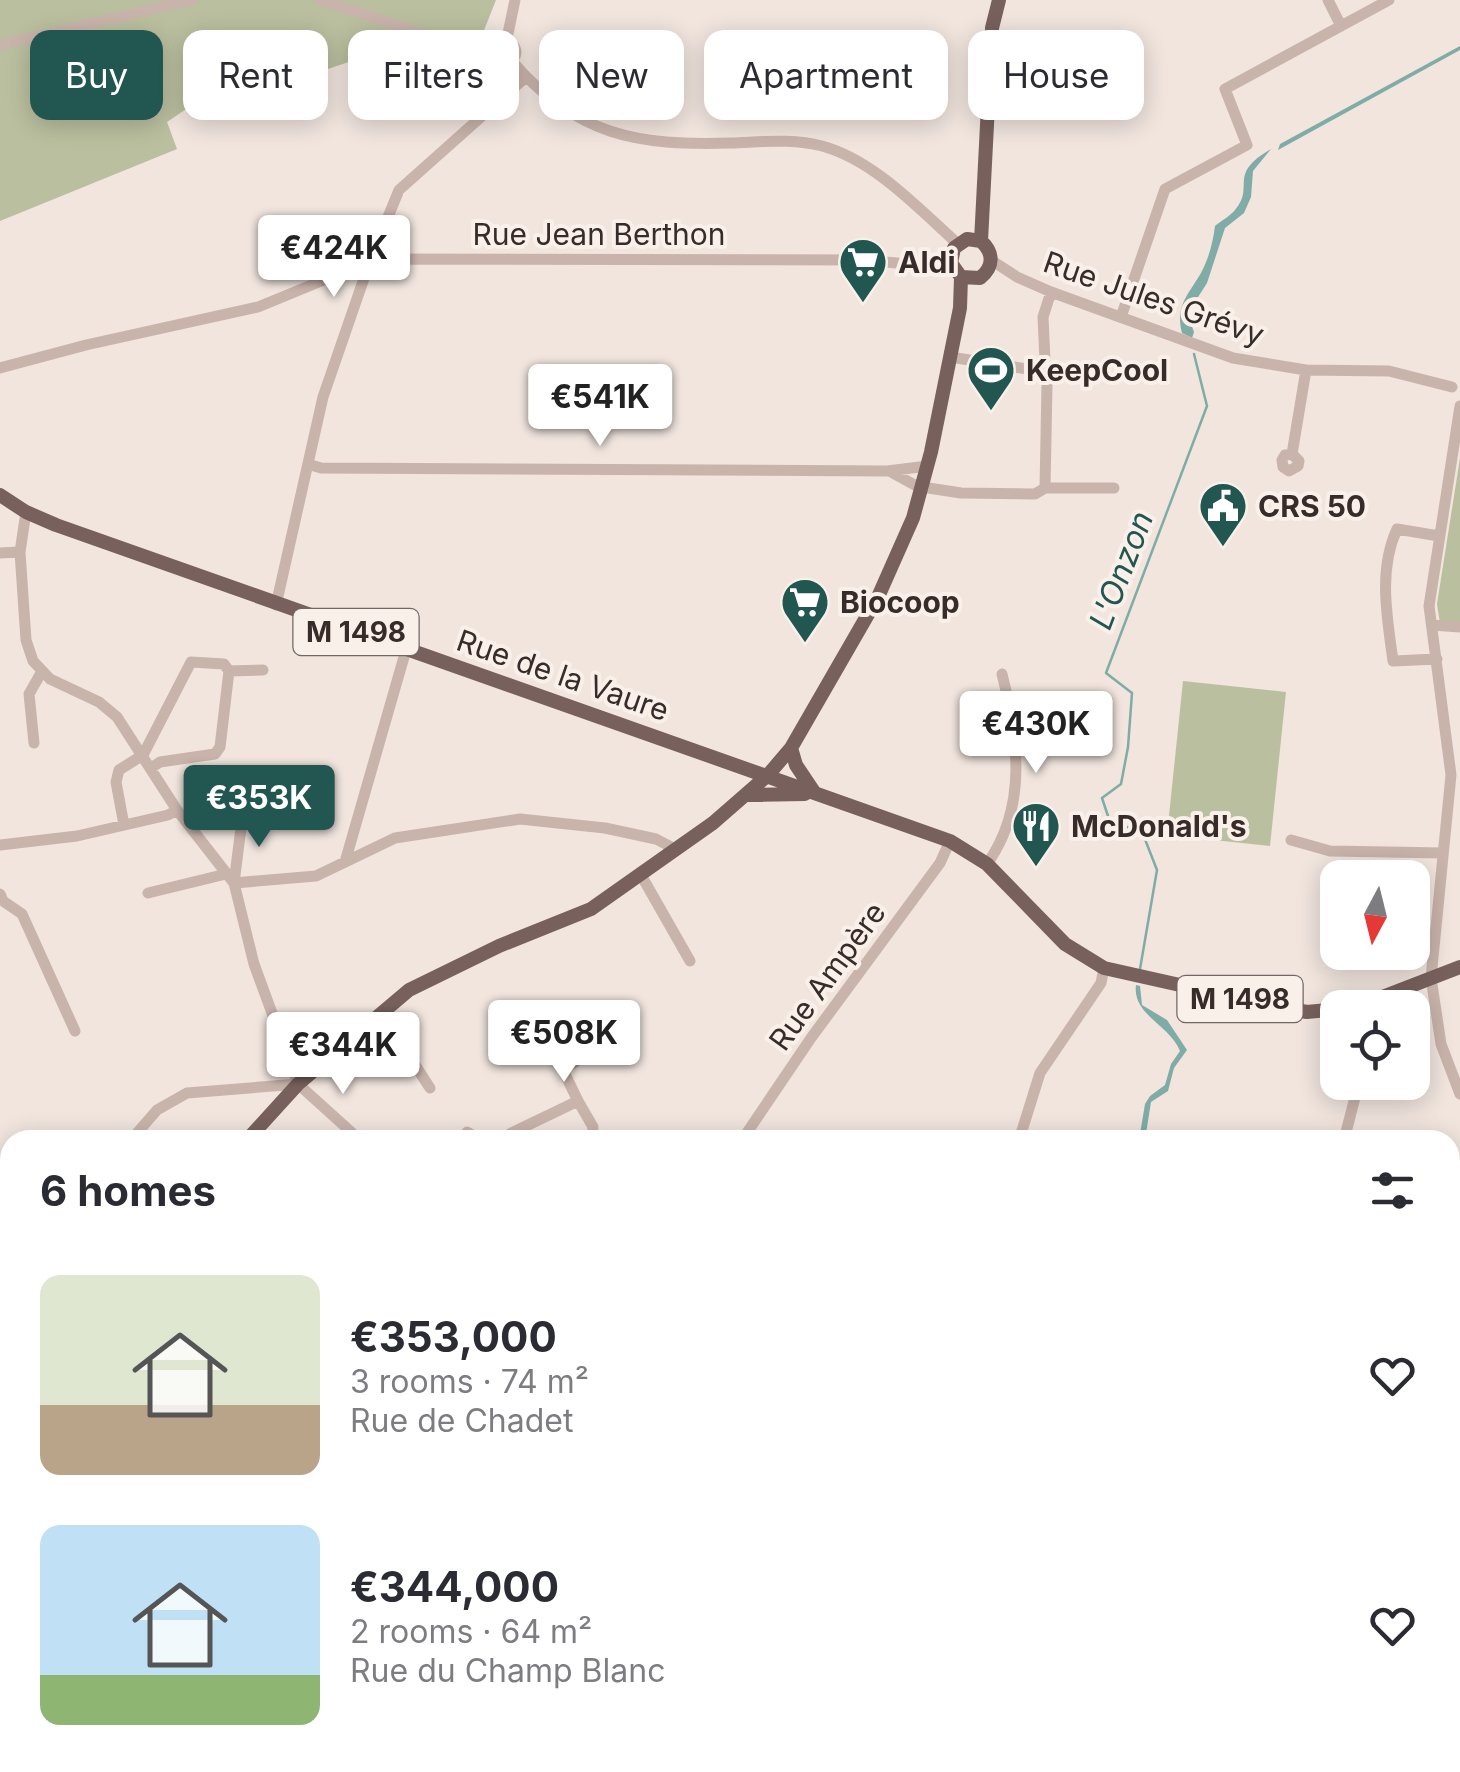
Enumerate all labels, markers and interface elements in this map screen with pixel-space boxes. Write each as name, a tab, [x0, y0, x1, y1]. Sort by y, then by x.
chip: Buy	[30, 30, 163, 120]
chip: Rent	[183, 30, 328, 120]
chip: Filters	[348, 30, 519, 120]
chip: New	[539, 30, 684, 120]
chip: Apartment	[704, 30, 948, 120]
chip: House	[968, 30, 1144, 120]
pin: €424K	[264, 215, 404, 300]
street label: Rue Jean Berthon	[472, 216, 726, 252]
text: €424K	[280, 228, 388, 267]
supermarket icon: Aldi	[837, 236, 889, 304]
street label: Rue Jules Grévy	[1039, 243, 1269, 353]
place label: Aldi	[898, 244, 956, 280]
sports icon: KeepCool	[965, 344, 1017, 412]
place label: KeepCool	[1026, 352, 1168, 388]
pin: €541K	[530, 364, 670, 449]
text: €541K	[550, 377, 650, 416]
public building icon: CRS 50	[1197, 480, 1249, 548]
place label: CRS 50	[1258, 488, 1366, 524]
water label: L'Onzon	[1081, 505, 1161, 635]
supermarket icon: Biocoop	[779, 576, 831, 644]
place label: Biocoop	[840, 584, 960, 620]
road number: M 1498	[294, 609, 418, 655]
street label: Rue de la Vaure	[452, 622, 674, 728]
pin: €430K	[966, 691, 1106, 776]
text: €430K	[982, 704, 1090, 743]
pin: €353K	[189, 765, 329, 850]
text: €353K	[206, 778, 312, 817]
restaurant icon: McDonald's	[1010, 800, 1062, 868]
place label: McDonald's	[1071, 808, 1247, 844]
north arrow	[1320, 860, 1430, 970]
map controls	[1320, 860, 1430, 1100]
street label: Rue Ampère	[761, 895, 893, 1057]
road number: M 1498	[1178, 976, 1302, 1022]
button: locate	[1320, 990, 1430, 1100]
pin: €508K	[494, 1000, 634, 1085]
pin: €344K	[273, 1012, 413, 1097]
text: €508K	[510, 1013, 618, 1052]
text: €344K	[289, 1025, 397, 1064]
icon: filters	[1365, 1163, 1420, 1218]
text: 6 homes	[40, 1165, 216, 1216]
text: €353,000	[350, 1311, 557, 1362]
icon: home	[120, 1315, 240, 1435]
icon: heart	[1365, 1348, 1420, 1403]
text: 3 rooms · 74 m²	[350, 1362, 589, 1401]
text: Rue de Chadet	[350, 1401, 573, 1440]
text: €344,000	[350, 1561, 559, 1612]
icon: home	[120, 1565, 240, 1685]
icon: heart	[1365, 1598, 1420, 1653]
text: 2 rooms · 64 m²	[350, 1612, 592, 1651]
text: Rue du Champ Blanc	[350, 1651, 665, 1690]

